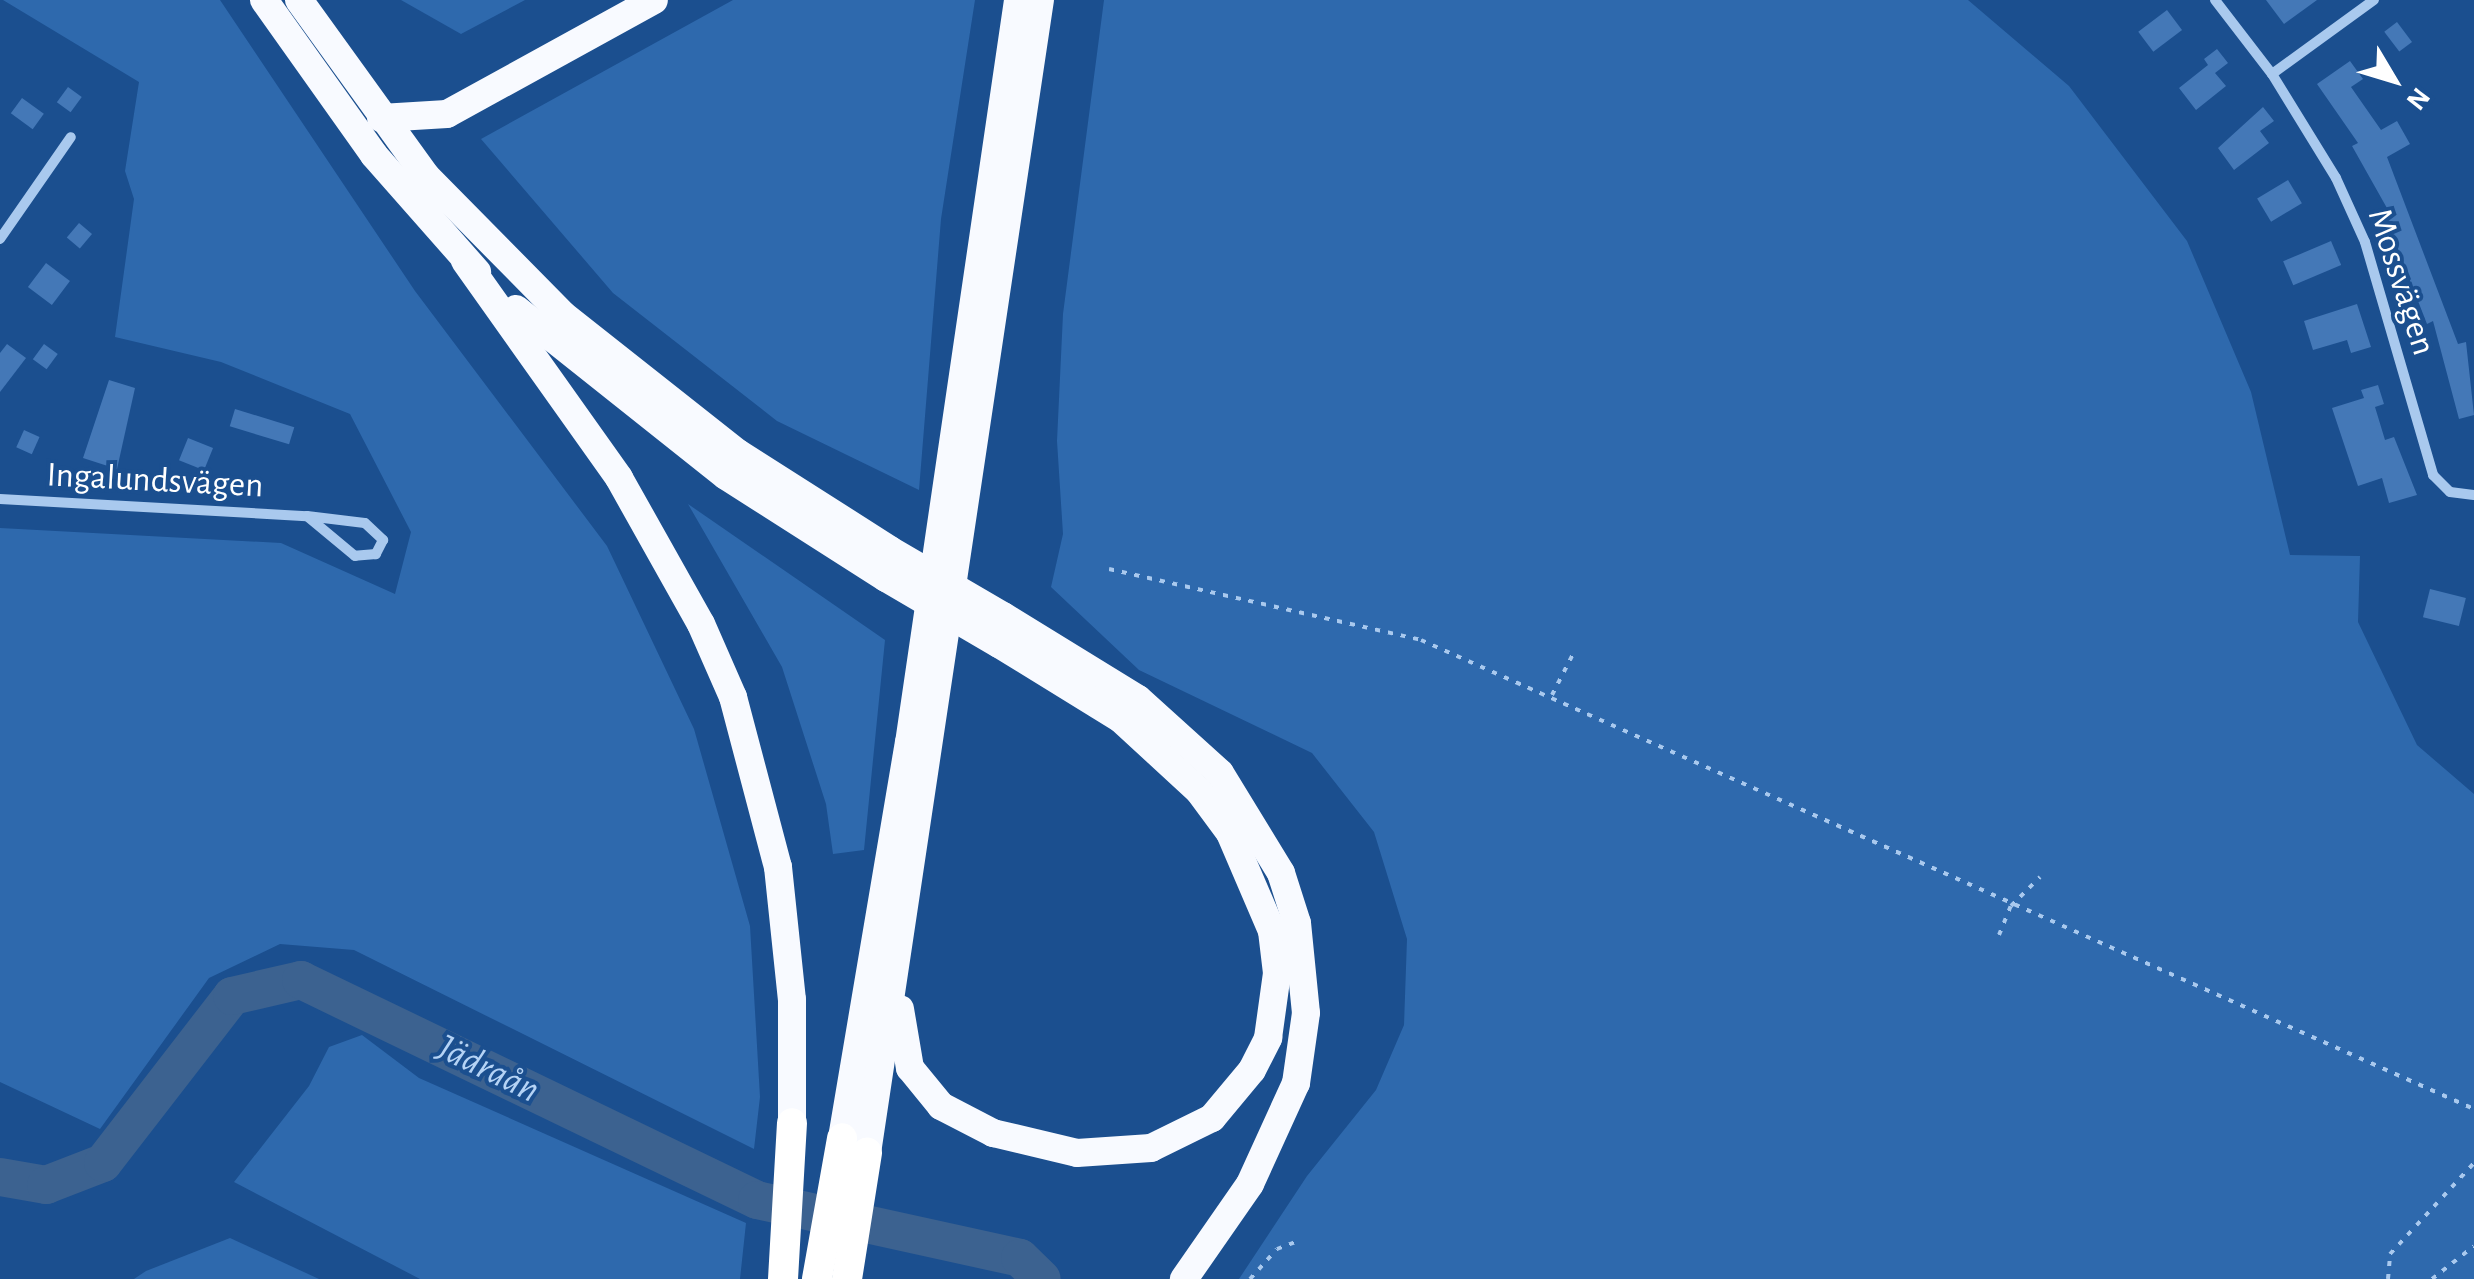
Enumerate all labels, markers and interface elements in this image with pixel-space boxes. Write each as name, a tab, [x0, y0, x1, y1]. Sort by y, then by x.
north arrow	[2344, 30, 2444, 130]
text: N	[2401, 82, 2435, 115]
street label: Mossvägen	[2358, 203, 2444, 361]
street label: Ingalundsvägen	[46, 454, 264, 508]
water label: Jädraån	[430, 1026, 546, 1114]

